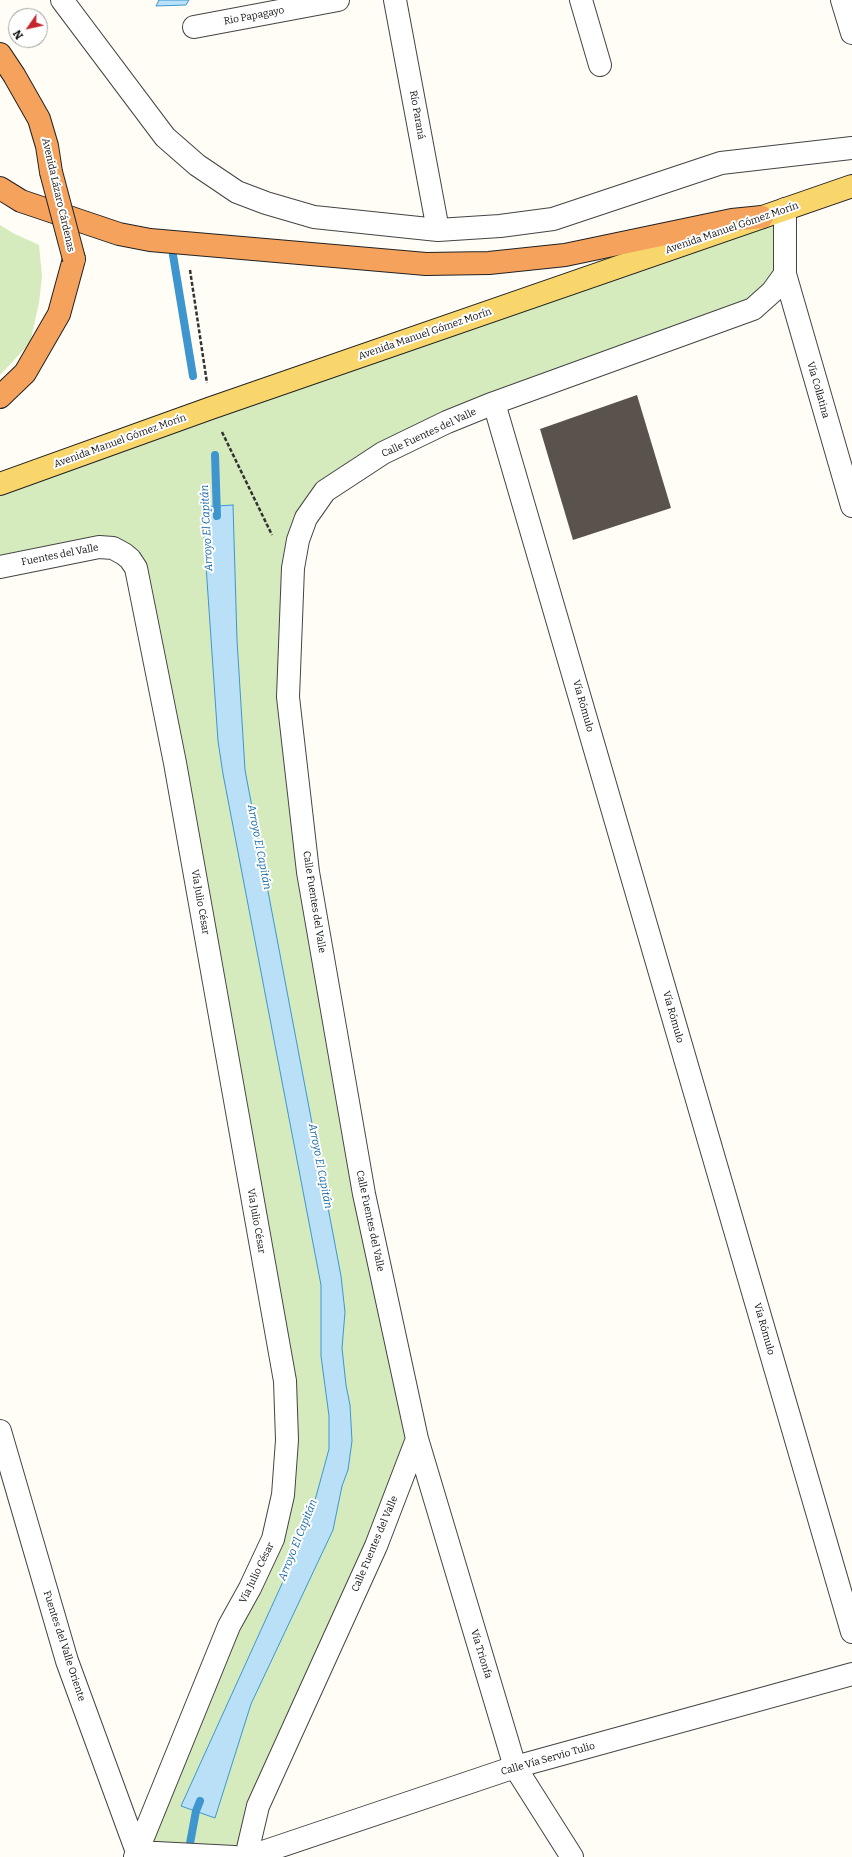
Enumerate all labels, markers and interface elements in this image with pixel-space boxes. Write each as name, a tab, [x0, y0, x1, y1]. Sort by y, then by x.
street label: Rio Papagayo	[223, 4, 285, 28]
north arrow	[8, 8, 48, 48]
text: N	[11, 27, 26, 42]
street label: Río Paraná	[407, 89, 427, 141]
street label: Avenida Lázaro Cárdenas	[39, 137, 77, 253]
street label: Avenida Manuel Gómez Morín	[664, 200, 800, 256]
street label: Avenida Manuel Gómez Morín	[357, 306, 493, 362]
street label: Vía Collatina	[804, 360, 832, 420]
street label: Calle Fuentes del Valle	[380, 406, 478, 460]
street label: Avenida Manuel Gómez Morín	[52, 411, 188, 471]
water label: Arroyo El Capitán	[198, 485, 216, 571]
street label: Fuentes del Valle	[20, 542, 100, 568]
street label: Vía Rómulo	[570, 679, 596, 733]
water label: Arroyo El Capitán	[244, 803, 274, 891]
street label: Calle Fuentes del Valle	[300, 850, 328, 954]
street label: Vía Julio César	[188, 868, 212, 936]
street label: Vía Rómulo	[660, 990, 686, 1044]
water label: Arroyo El Capitán	[305, 1122, 335, 1210]
street label: Calle Fuentes del Valle	[353, 1169, 387, 1273]
street label: Vía Julio César	[244, 1187, 268, 1255]
street label: Vía Rómulo	[751, 1302, 777, 1356]
street label: Calle Fuentes del Valle	[349, 1494, 401, 1594]
water label: Arroyo El Capitán	[276, 1497, 320, 1583]
street label: Vía Julio César	[237, 1541, 277, 1605]
street label: Fuentes del Valle Oriente	[40, 1589, 88, 1703]
street label: Vía Trionfa	[468, 1628, 494, 1680]
street label: Calle Vía Servio Tulio	[500, 1740, 596, 1778]

